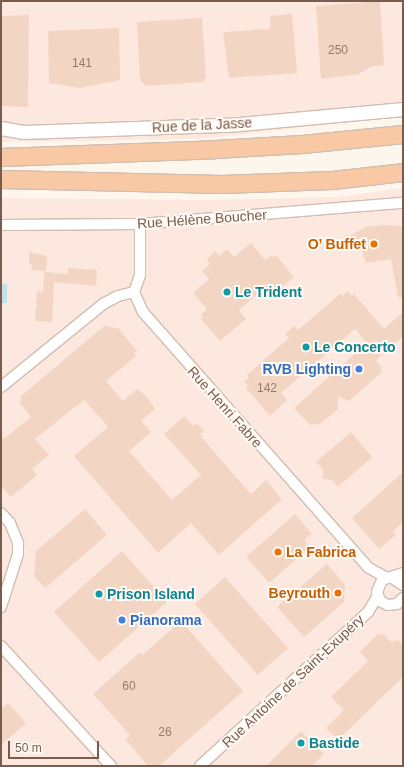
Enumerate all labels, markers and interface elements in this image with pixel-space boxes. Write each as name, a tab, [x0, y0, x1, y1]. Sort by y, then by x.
house number: 250	[328, 44, 348, 58]
house number: 141	[72, 57, 92, 71]
street label: Rue de la Jasse	[151, 114, 253, 136]
street label: Rue Hélène Boucher	[137, 206, 267, 232]
place label: O’ Buffet	[307, 236, 366, 252]
marker: O’ Buffet	[369, 239, 379, 249]
place label: Le Trident	[235, 284, 302, 300]
marker: Le Trident	[222, 287, 232, 297]
place label: Le Concerto	[314, 339, 396, 355]
marker: Le Concerto	[301, 342, 311, 352]
place label: RVB Lighting	[263, 361, 351, 377]
street label: Rue Henri Fabre	[184, 363, 266, 451]
marker: RVB Lighting	[354, 364, 364, 374]
house number: 142	[257, 382, 277, 396]
place label: La Fabrica	[286, 544, 356, 560]
marker: La Fabrica	[273, 547, 283, 557]
place label: Beyrouth	[269, 585, 330, 601]
place label: Prison Island	[107, 586, 195, 602]
marker: Beyrouth	[333, 588, 343, 598]
marker: Prison Island	[94, 589, 104, 599]
street label: Rue Antoine de Saint-Exupéry	[218, 611, 368, 751]
place label: Pianorama	[130, 612, 202, 628]
marker: Pianorama	[117, 615, 127, 625]
house number: 60	[122, 680, 136, 694]
house number: 26	[158, 726, 172, 740]
scale bar	[10, 733, 101, 759]
place label: Bastide	[309, 735, 360, 751]
marker: Bastide	[296, 738, 306, 748]
text: 50 m	[15, 741, 42, 755]

